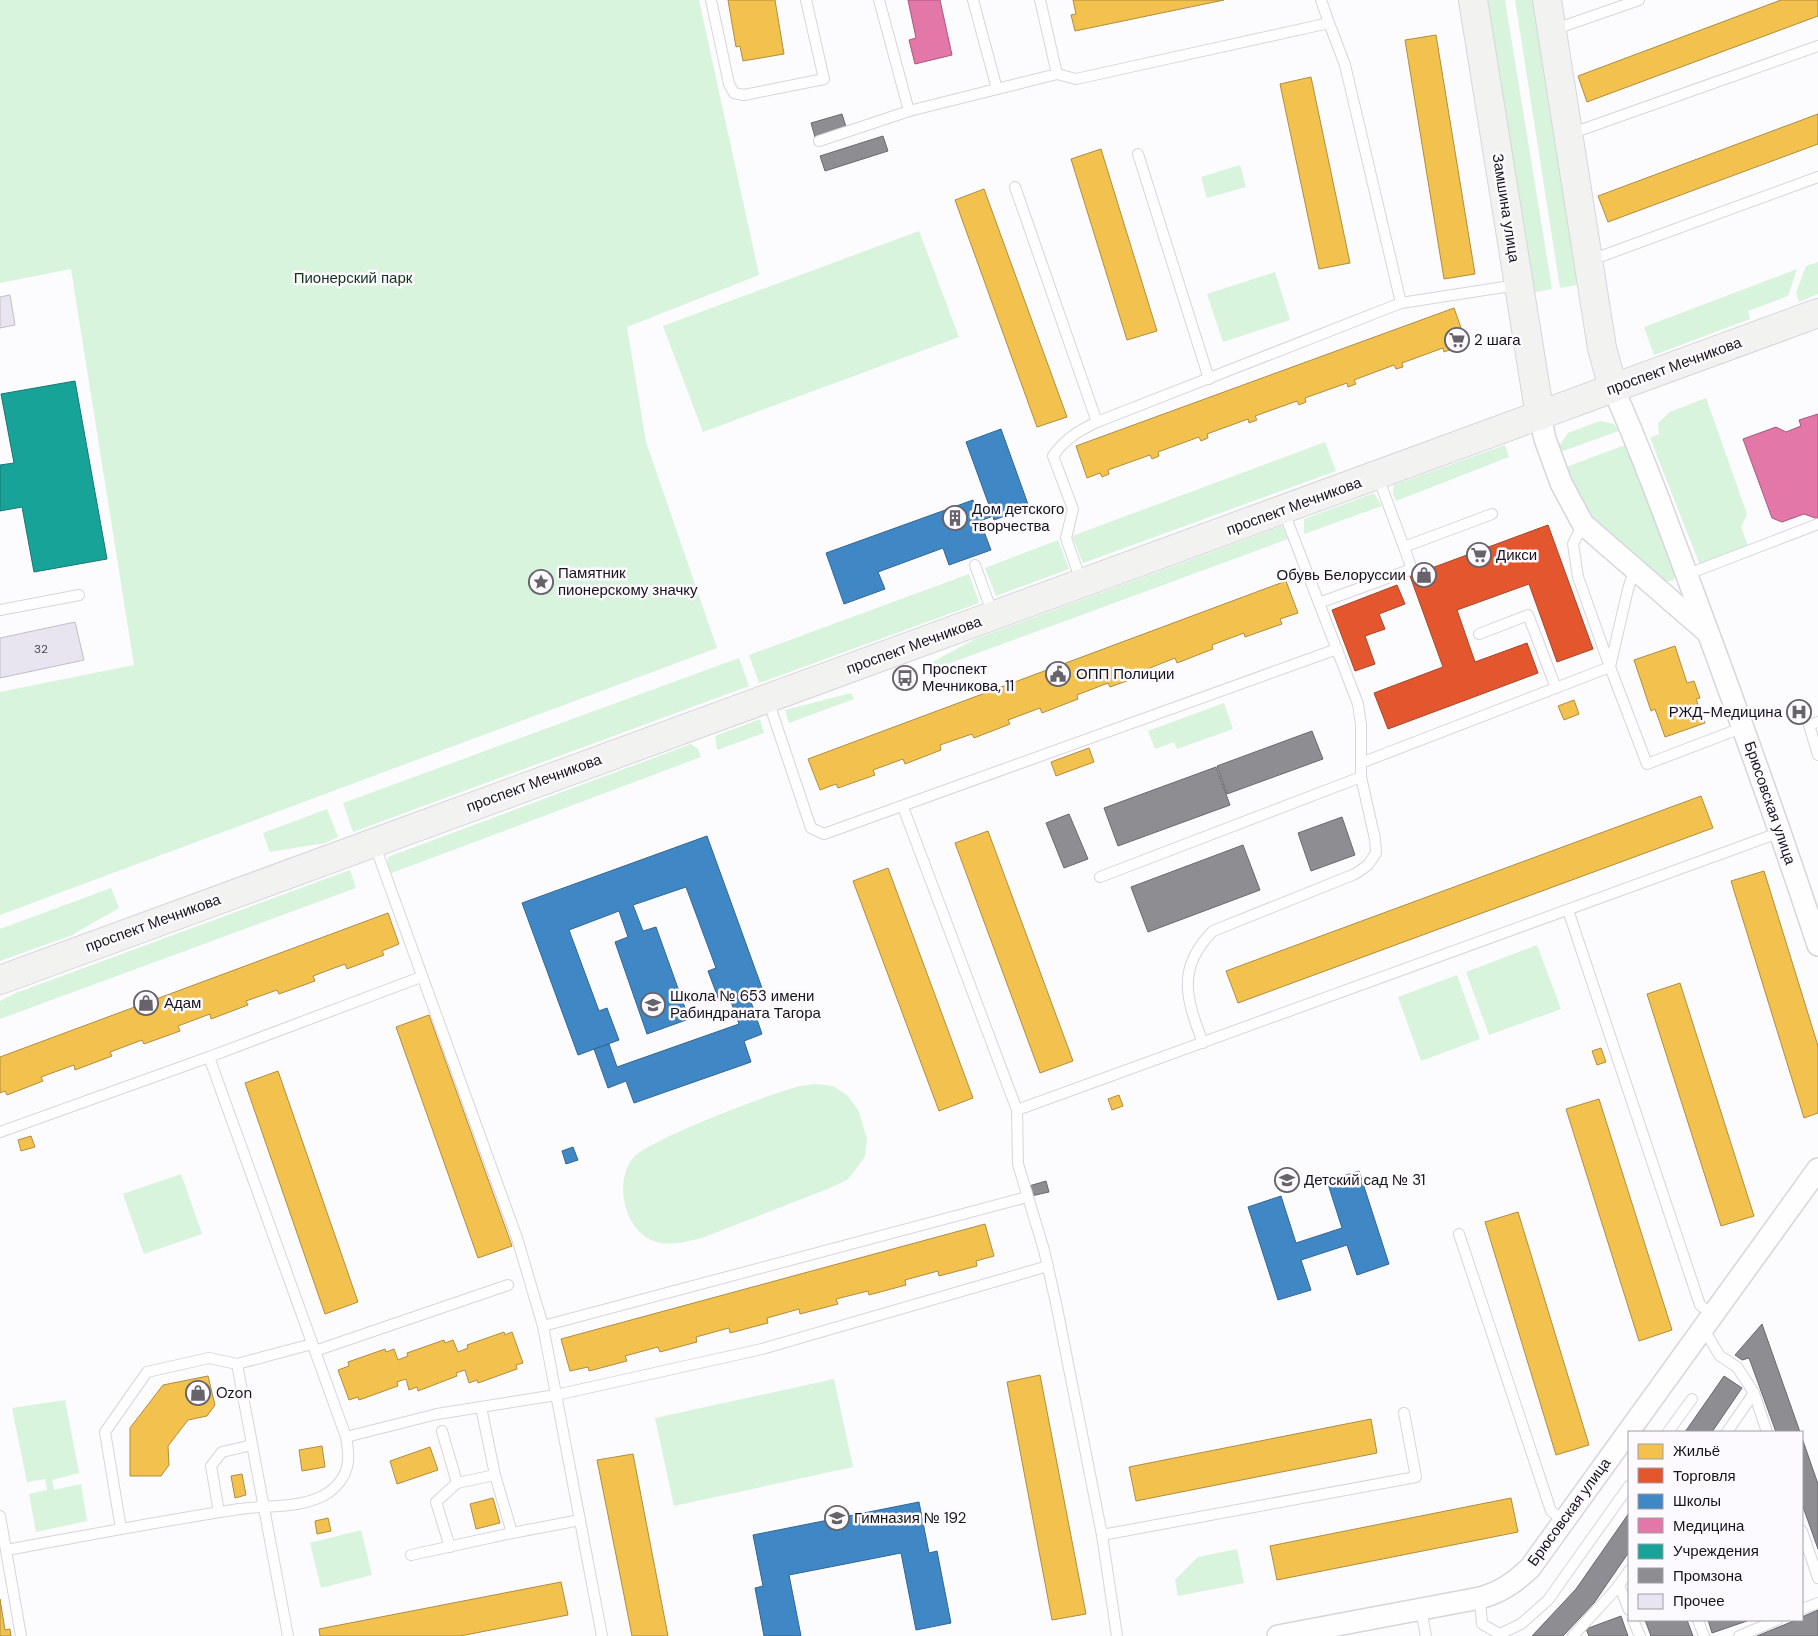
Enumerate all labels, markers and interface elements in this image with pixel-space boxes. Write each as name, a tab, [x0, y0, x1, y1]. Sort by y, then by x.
street label: Замшина улица	[1488, 152, 1525, 265]
park label: Пионерский парк	[294, 268, 413, 288]
supermarket icon: 2 шага	[1444, 327, 1470, 353]
place label: 2 шага	[1474, 330, 1521, 350]
street label: проспект Мечникова	[1604, 332, 1745, 400]
street label: проспект Мечникова	[1224, 472, 1365, 540]
place label: Дом детского творчества	[972, 499, 1064, 536]
building icon: Дом детского творчества	[942, 505, 968, 531]
supermarket icon: Дикси	[1466, 542, 1492, 568]
place label: Дикси	[1496, 545, 1537, 565]
shop icon: Обувь Белоруссии	[1411, 562, 1437, 588]
place label: Памятник пионерскому значку	[558, 563, 698, 600]
place label: Обувь Белоруссии	[1277, 565, 1406, 585]
place icon: Памятник пионерскому значку	[528, 569, 554, 595]
street label: проспект Мечникова	[844, 611, 985, 679]
house number: 32	[34, 641, 48, 657]
place label: Проспект Мечникова, 11	[922, 659, 1014, 696]
public building icon: ОПП Полиции	[1045, 661, 1071, 687]
place label: ОПП Полиции	[1076, 664, 1175, 684]
bus stop icon: Проспект Мечникова, 11	[892, 665, 918, 691]
hospital icon: РЖД-Медицина	[1786, 699, 1812, 725]
place label: РЖД-Медицина	[1669, 702, 1783, 722]
street label: Брюсовская улица	[1739, 739, 1801, 868]
street label: проспект Мечникова	[464, 749, 605, 817]
street label: проспект Мечникова	[83, 889, 224, 957]
place label: Школа № 653 имени Рабиндраната Тагора	[670, 986, 822, 1023]
shop icon: Адам	[133, 990, 159, 1016]
school or university icon: Школа № 653 имени Рабиндраната Тагора	[640, 992, 666, 1018]
place label: Адам	[164, 993, 201, 1013]
school or university icon: Детский сад № 31	[1274, 1167, 1300, 1193]
place label: Детский сад № 31	[1304, 1170, 1425, 1190]
shop icon: Ozon	[185, 1380, 211, 1406]
place label: Ozon	[216, 1383, 252, 1403]
legend	[1628, 1431, 1803, 1621]
text: Жильё	[1673, 1441, 1720, 1461]
street label: Брюсовская улица	[1523, 1453, 1615, 1570]
text: Торговля	[1673, 1466, 1736, 1486]
text: Школы	[1673, 1491, 1721, 1511]
school or university icon: Гимназия № 192	[824, 1505, 850, 1531]
place label: Гимназия № 192	[854, 1508, 966, 1528]
text: Медицина	[1673, 1516, 1745, 1536]
text: Учреждения	[1673, 1541, 1759, 1561]
text: Промзона	[1673, 1566, 1743, 1586]
text: Прочее	[1673, 1591, 1725, 1611]

